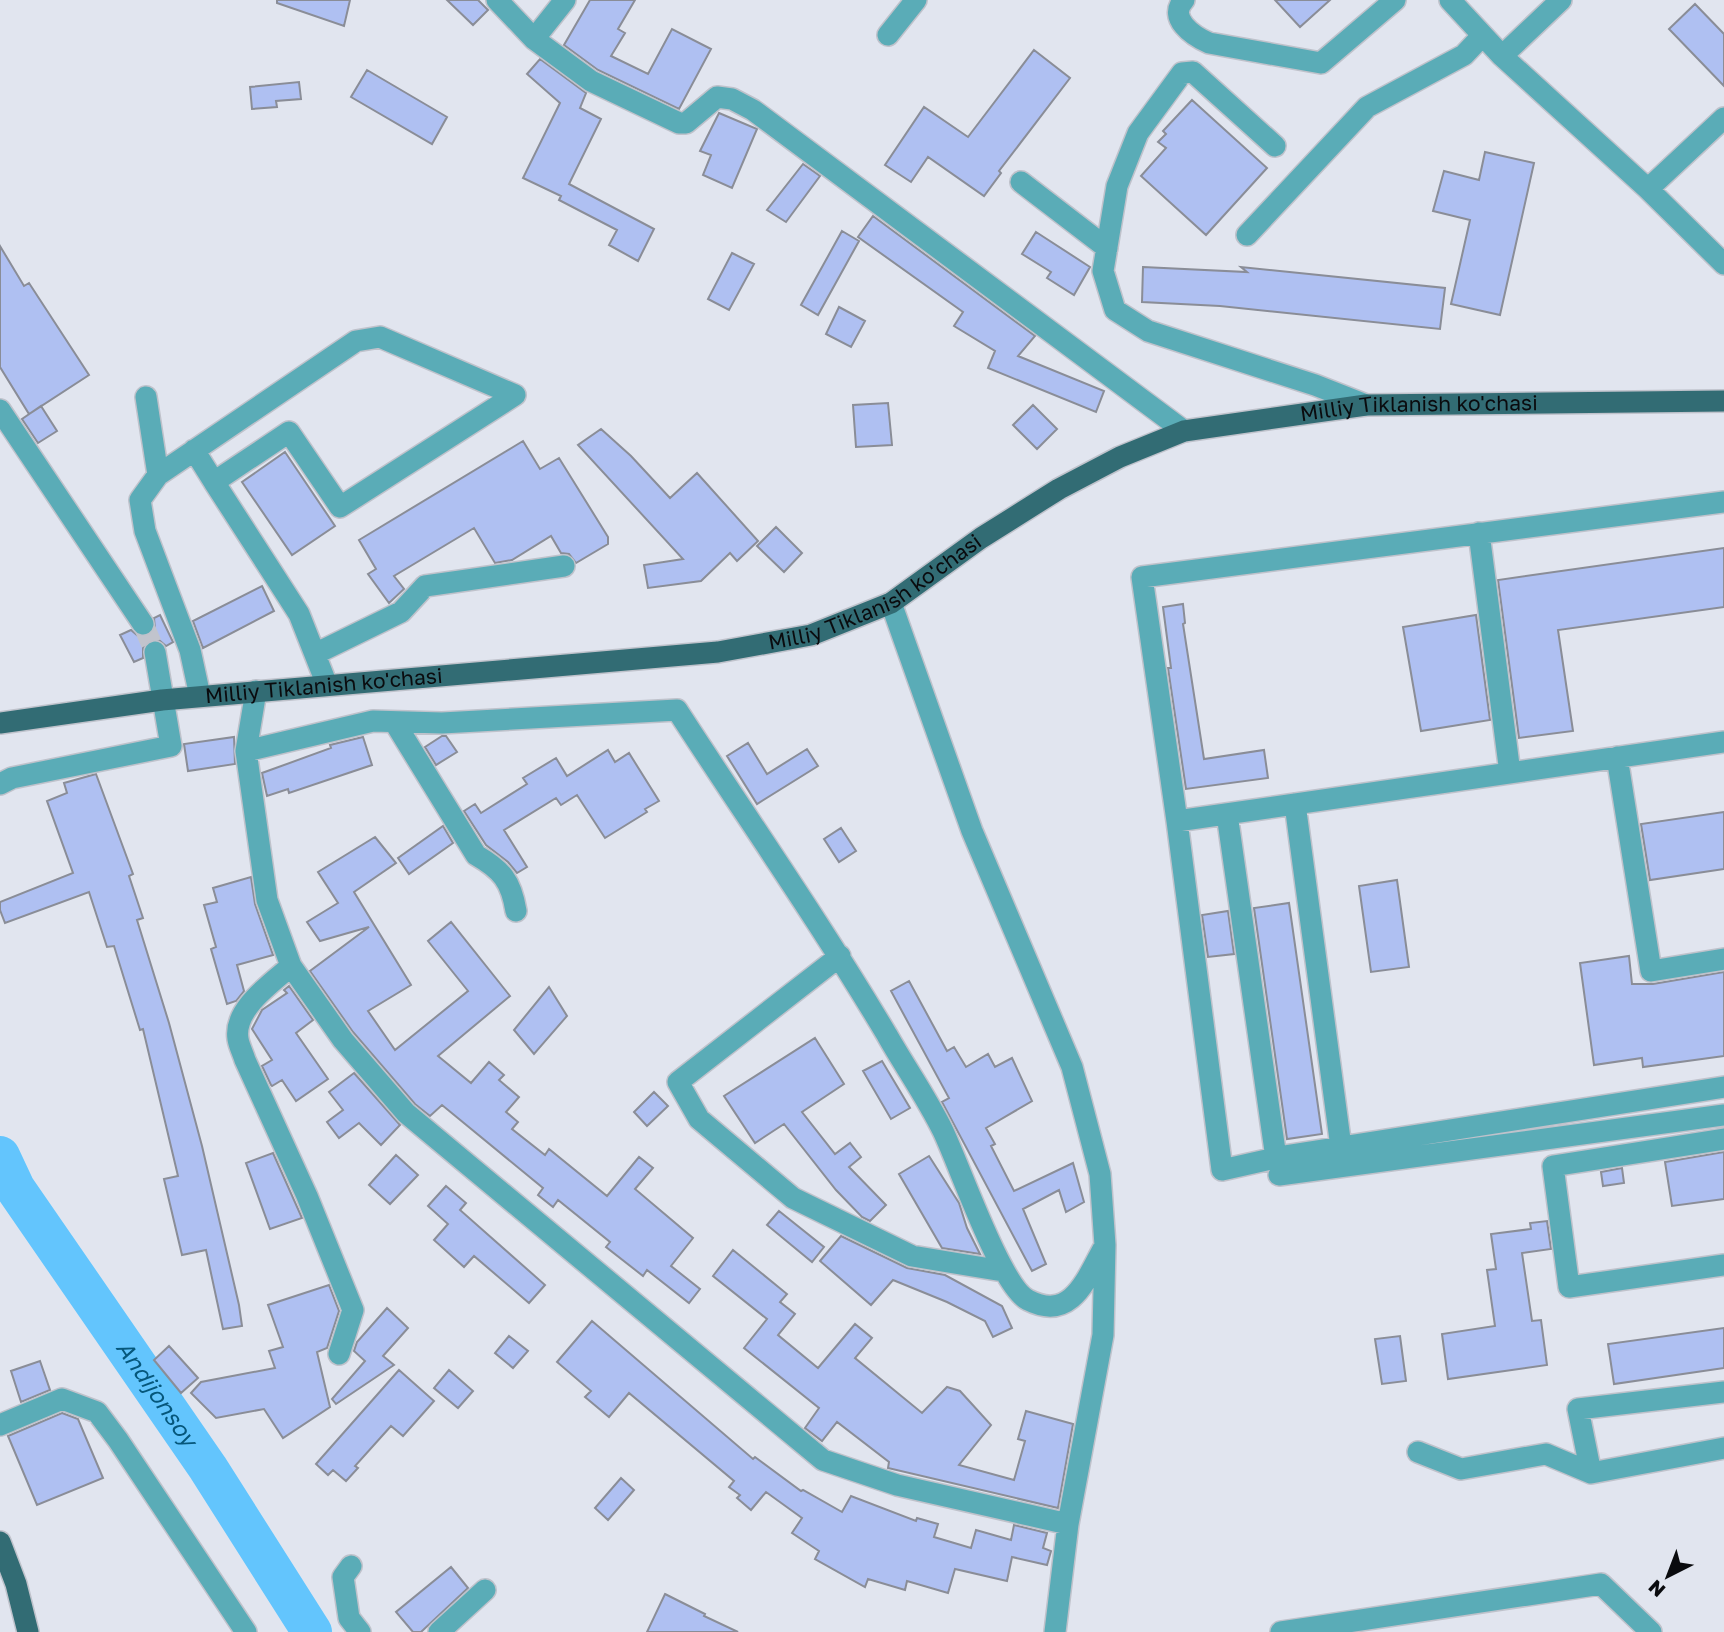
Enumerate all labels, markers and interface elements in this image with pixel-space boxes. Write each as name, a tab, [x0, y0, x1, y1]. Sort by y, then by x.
street label: Milliy Tiklanish ko'chasi	[1298, 389, 1538, 426]
street label: Milliy Tiklanish ko'chasi	[766, 528, 986, 655]
street label: Milliy Tiklanish ko'chasi	[204, 662, 443, 708]
water label: Andijonsoy	[111, 1335, 206, 1454]
north arrow	[1633, 1541, 1703, 1611]
text: N	[1643, 1576, 1669, 1602]

